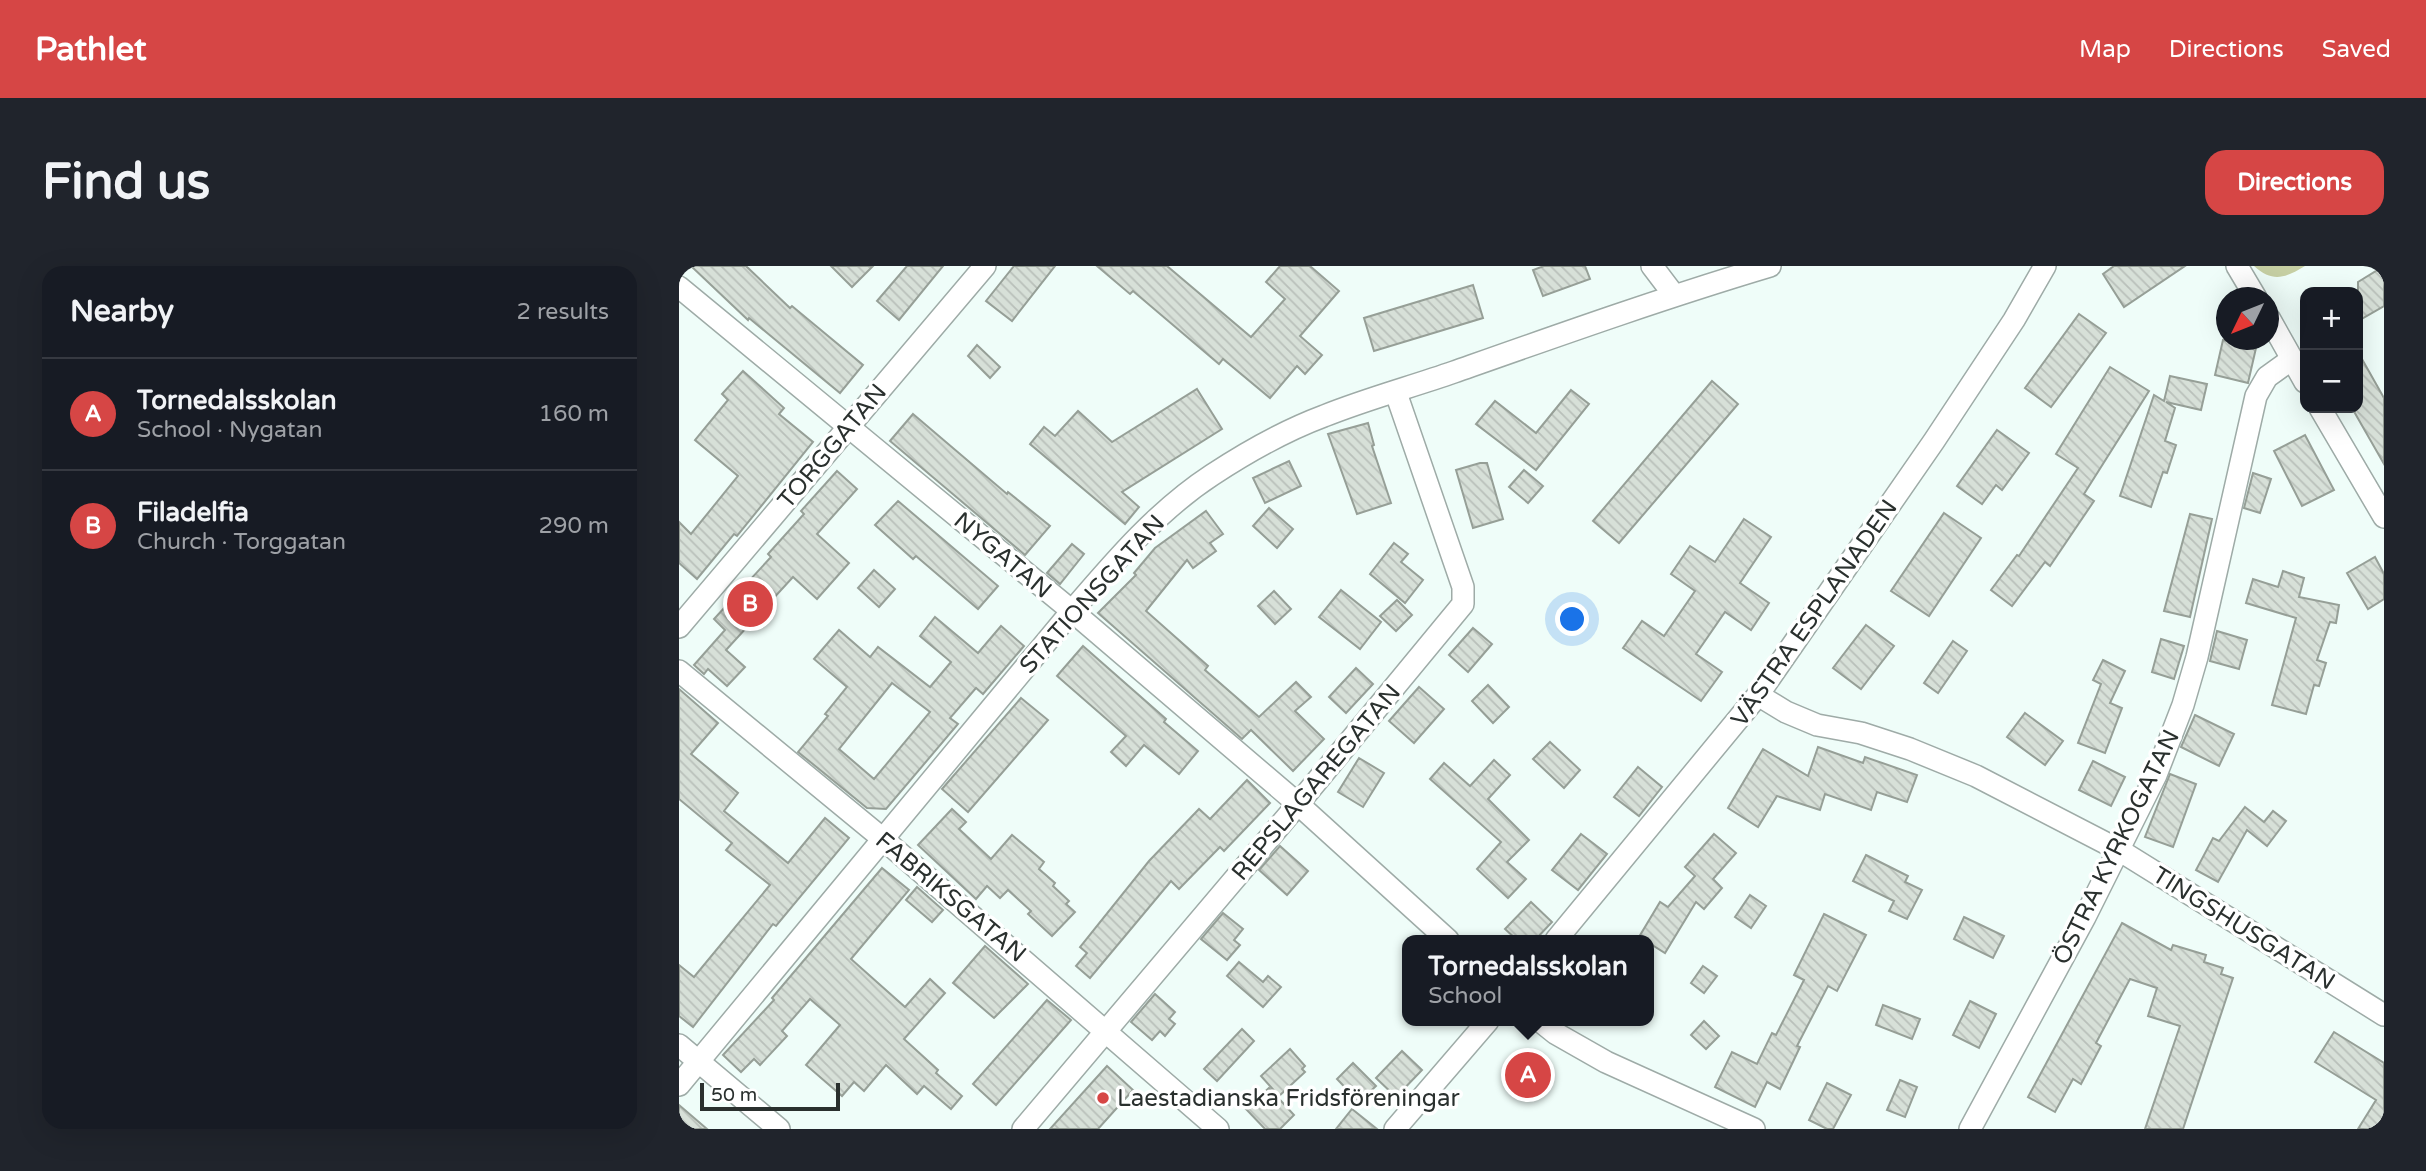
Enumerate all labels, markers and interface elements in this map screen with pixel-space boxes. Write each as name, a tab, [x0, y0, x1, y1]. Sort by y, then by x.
text: Pathlet	[35, 30, 147, 69]
text: Map	[2079, 35, 2131, 64]
text: Directions	[2169, 35, 2284, 64]
text: Saved	[2322, 35, 2391, 64]
button: Directions	[2205, 150, 2384, 215]
text: Find us	[42, 153, 210, 212]
north arrow	[2216, 287, 2279, 350]
map controls	[2300, 287, 2363, 413]
button: +	[2300, 287, 2363, 350]
text: Nearby	[70, 293, 174, 330]
text: 2 results	[516, 298, 609, 326]
button: −	[2300, 350, 2363, 413]
street label: TORGGATAN	[772, 378, 893, 515]
text: Tornedalsskolan	[137, 385, 337, 416]
text: A	[84, 400, 102, 428]
text: 160 m	[539, 400, 609, 428]
text: School · Nygatan	[137, 416, 322, 444]
street label: VÄSTRA ESPLANADEN	[1725, 494, 1904, 732]
text: Filadelfia	[137, 497, 249, 528]
street label: NYGATAN	[948, 506, 1057, 605]
street label: STATIONSGATAN	[1014, 509, 1171, 680]
text: B	[85, 512, 101, 540]
text: 290 m	[539, 512, 609, 540]
text: Church · Torggatan	[137, 528, 346, 556]
pin: B	[727, 578, 773, 630]
your location	[1555, 602, 1589, 636]
street label: REPSLAGAREGATAN	[1226, 678, 1407, 886]
street label: ÖSTRA KYRKOGATAN	[2047, 725, 2186, 969]
street label: FABRIKSGATAN	[870, 826, 1032, 969]
street label: TINGSHUSGATAN	[2147, 861, 2340, 996]
popup	[1402, 935, 1654, 1026]
text: Tornedalsskolan	[1428, 951, 1628, 982]
text: School	[1428, 982, 1502, 1010]
pin: A	[1505, 1049, 1551, 1101]
scale bar	[700, 1080, 840, 1112]
text: 50 m	[711, 1084, 757, 1106]
place label: Laestadianska Fridsföreningar	[1117, 1084, 1460, 1113]
marker: Laestadianska Fridsföreningar	[1095, 1090, 1111, 1106]

